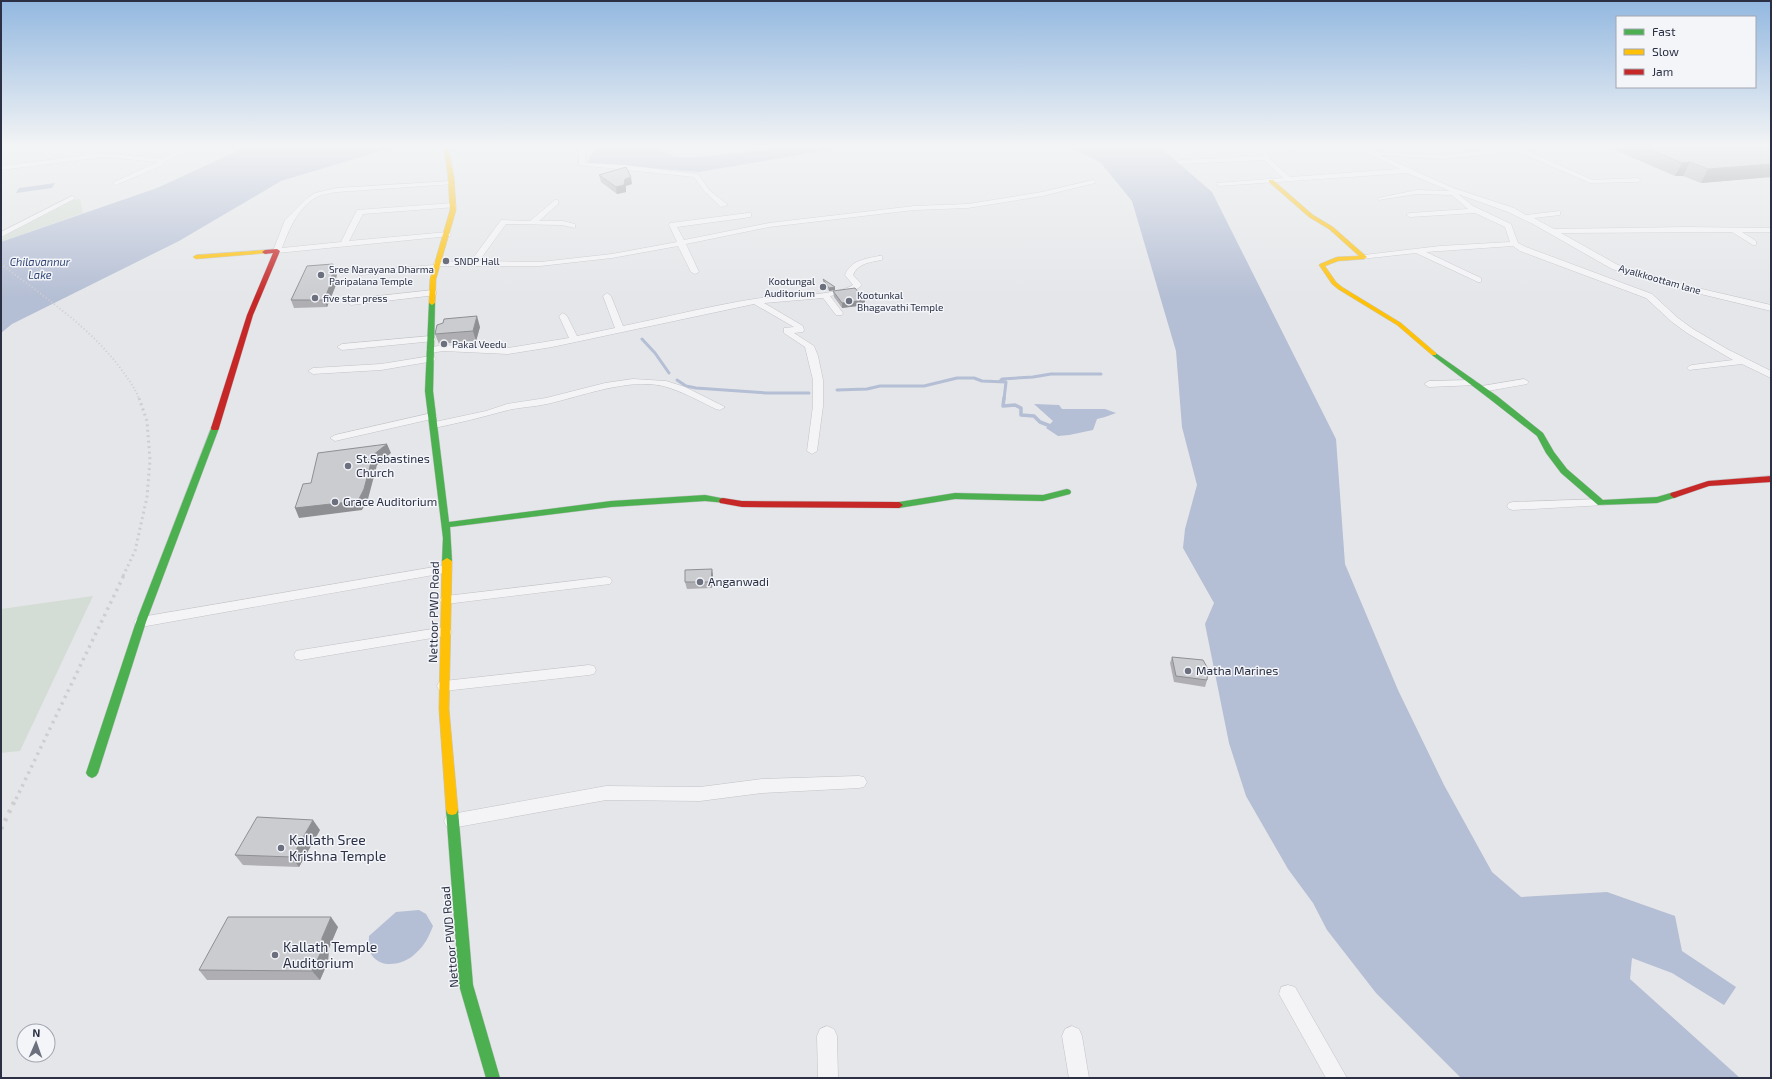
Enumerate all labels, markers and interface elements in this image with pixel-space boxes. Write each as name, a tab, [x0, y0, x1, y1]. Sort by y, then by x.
legend	[1616, 16, 1756, 88]
text: Fast	[1652, 24, 1676, 38]
text: Slow	[1652, 44, 1679, 58]
text: Jam	[1652, 64, 1673, 78]
water label: Chilavannur Lake	[10, 255, 71, 281]
place label: SNDP Hall	[454, 255, 499, 267]
marker: SNDP Hall	[441, 256, 451, 266]
street label: Ayalkkoottam lane	[1618, 262, 1702, 296]
place label: Sree Narayana Dharma Paripalana Temple	[329, 263, 434, 287]
marker: Sree Narayana Dharma Paripalana Temple	[316, 270, 326, 280]
place label: Kootungal Auditorium	[764, 275, 815, 299]
marker: Kootungal Auditorium	[818, 282, 828, 292]
place label: Kootunkal Bhagavathi Temple	[857, 289, 943, 313]
place label: five star press	[323, 292, 388, 304]
marker: five star press	[310, 293, 320, 303]
marker: Kootunkal Bhagavathi Temple	[844, 296, 854, 306]
place label: Pakal Veedu	[452, 338, 507, 350]
marker: Pakal Veedu	[439, 339, 449, 349]
place label: St.Sebastines Church	[356, 451, 430, 479]
marker: St.Sebastines Church	[343, 461, 353, 471]
place label: Grace Auditorium	[343, 494, 437, 508]
marker: Grace Auditorium	[330, 497, 340, 507]
street label: Nettoor PWD Road	[425, 561, 441, 663]
place label: Anganwadi	[708, 574, 769, 588]
marker: Anganwadi	[695, 577, 705, 587]
place label: Matha Marines	[1196, 663, 1278, 677]
marker: Matha Marines	[1183, 666, 1193, 676]
place label: Kallath Sree Krishna Temple	[289, 831, 386, 864]
marker: Kallath Sree Krishna Temple	[276, 843, 286, 853]
street label: Nettoor PWD Road	[438, 886, 460, 988]
place label: Kallath Temple Auditorium	[283, 938, 377, 971]
marker: Kallath Temple Auditorium	[270, 950, 280, 960]
north arrow	[16, 1023, 56, 1063]
text: N	[32, 1026, 41, 1039]

